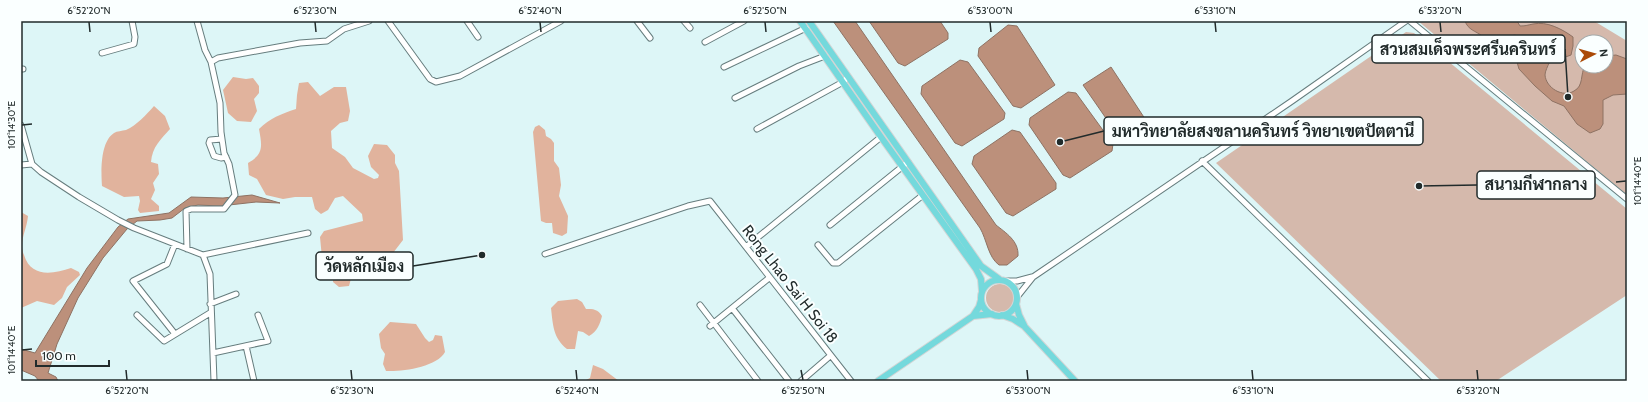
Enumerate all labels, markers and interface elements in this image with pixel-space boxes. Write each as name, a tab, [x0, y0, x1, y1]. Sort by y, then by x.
text: 6°52'20"N	[67, 4, 111, 17]
text: 6°52'30"N	[293, 4, 337, 17]
text: 6°52'40"N	[518, 4, 562, 17]
text: 6°52'50"N	[743, 4, 787, 17]
text: 6°53'00"N	[967, 4, 1013, 17]
text: 6°53'10"N	[1194, 4, 1236, 17]
text: 6°53'20"N	[1418, 4, 1462, 17]
north arrow	[1574, 34, 1614, 74]
callout: สวนสมเด็จพระศรีนครินทร์	[1372, 35, 1565, 63]
text: สวนสมเด็จพระศรีนครินทร์	[1380, 36, 1558, 59]
text: N	[1597, 48, 1611, 58]
text: 101°14'30"E	[5, 100, 18, 149]
callout: มหาวิทยาลัยสงขลานครินทร์ วิทยาเขตปัตตานี	[1104, 117, 1423, 145]
text: มหาวิทยาลัยสงขลานครินทร์ วิทยาเขตปัตตานี	[1112, 120, 1414, 141]
text: 101°14'40"E	[1631, 156, 1644, 205]
callout: สนามกีฬากลาง	[1477, 171, 1595, 199]
text: สนามกีฬากลาง	[1485, 174, 1587, 194]
street label: Rong Lhao Sai H Soi 18	[738, 221, 842, 347]
callout: วัดหลักเมือง	[316, 252, 413, 280]
text: วัดหลักเมือง	[324, 256, 404, 276]
text: 101°14'40"E	[5, 325, 18, 374]
scale bar	[36, 342, 109, 368]
text: 100 m	[42, 348, 76, 363]
text: 6°52'20"N	[105, 384, 149, 397]
text: 6°52'30"N	[330, 384, 374, 397]
text: 6°52'40"N	[555, 384, 599, 397]
text: 6°52'50"N	[781, 384, 825, 397]
text: 6°53'00"N	[1005, 384, 1051, 397]
text: 6°53'10"N	[1232, 384, 1274, 397]
text: 6°53'20"N	[1456, 384, 1500, 397]

